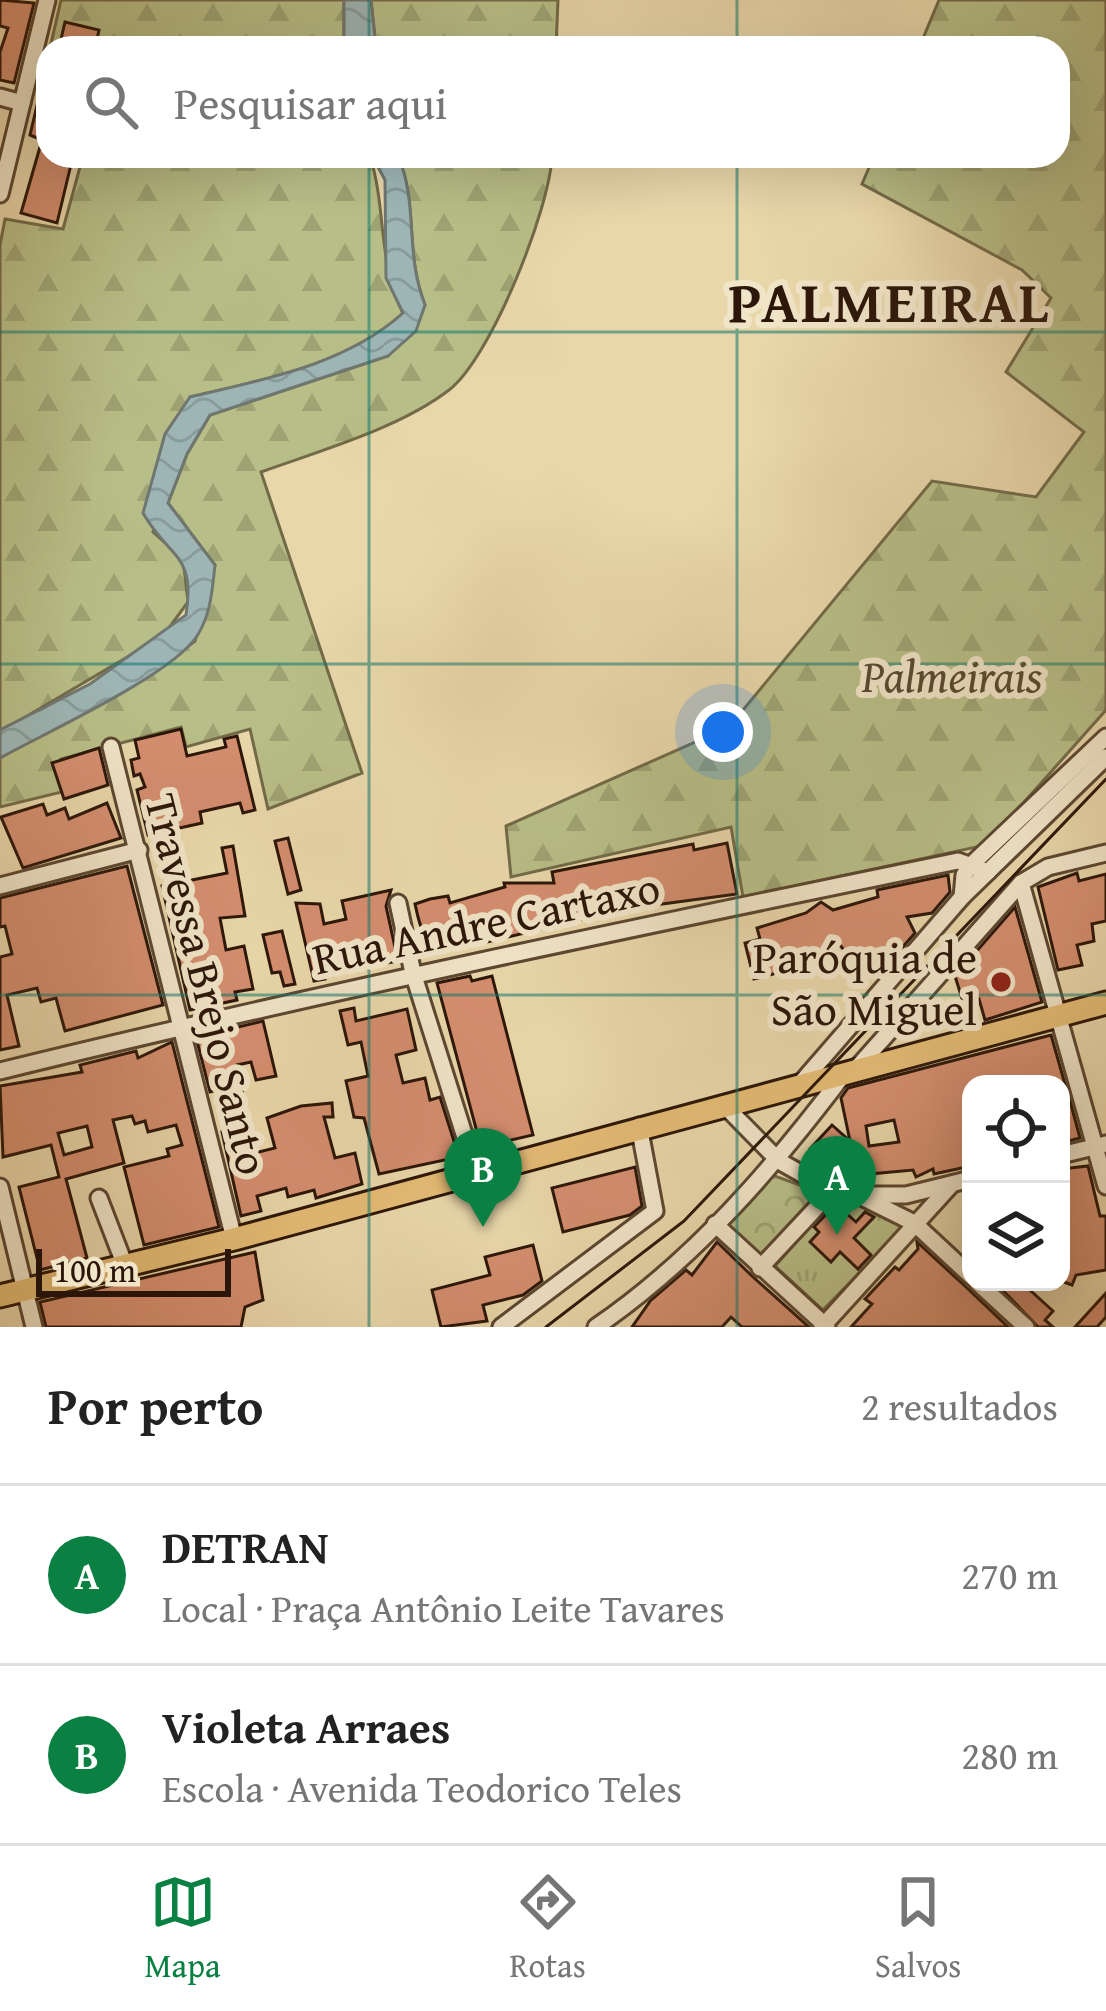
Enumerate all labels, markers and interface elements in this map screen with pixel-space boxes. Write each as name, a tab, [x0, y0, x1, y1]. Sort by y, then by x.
search box	[36, 36, 1070, 168]
icon: search	[78, 69, 144, 135]
text: Pesquisar aqui	[174, 70, 447, 135]
district label: PALMEIRAL	[729, 259, 1051, 343]
park label: Palmeirais	[861, 643, 1042, 708]
your location	[693, 702, 753, 762]
street label: Travessa Brejo Santo	[129, 787, 287, 1181]
street label: Rua Andre Cartaxo	[306, 853, 666, 991]
place label: Paróquia de São Miguel	[753, 924, 977, 1041]
marker: Paróquia de São Miguel	[988, 969, 1014, 995]
map controls	[962, 1075, 1070, 1291]
button: locate	[962, 1075, 1070, 1183]
pin: B	[444, 1128, 522, 1227]
pin: A	[798, 1136, 876, 1235]
button: layers	[962, 1183, 1070, 1291]
scale bar	[36, 1243, 231, 1296]
text: 100 m	[54, 1246, 136, 1294]
text: Por perto	[48, 1368, 263, 1443]
text: 2 resultados	[861, 1377, 1058, 1434]
text: DETRAN	[162, 1514, 329, 1579]
text: A	[75, 1546, 99, 1603]
text: 270 m	[961, 1546, 1058, 1603]
text: Local · Praça Antônio Leite Tavares	[162, 1579, 725, 1636]
text: Violeta Arraes	[162, 1694, 450, 1759]
text: B	[75, 1726, 99, 1783]
text: 280 m	[961, 1726, 1058, 1783]
text: Escola · Avenida Teodorico Teles	[162, 1759, 682, 1816]
tab: Mapa	[145, 1869, 221, 1989]
tab: Rotas	[510, 1869, 586, 1989]
tab: Salvos	[875, 1869, 961, 1989]

